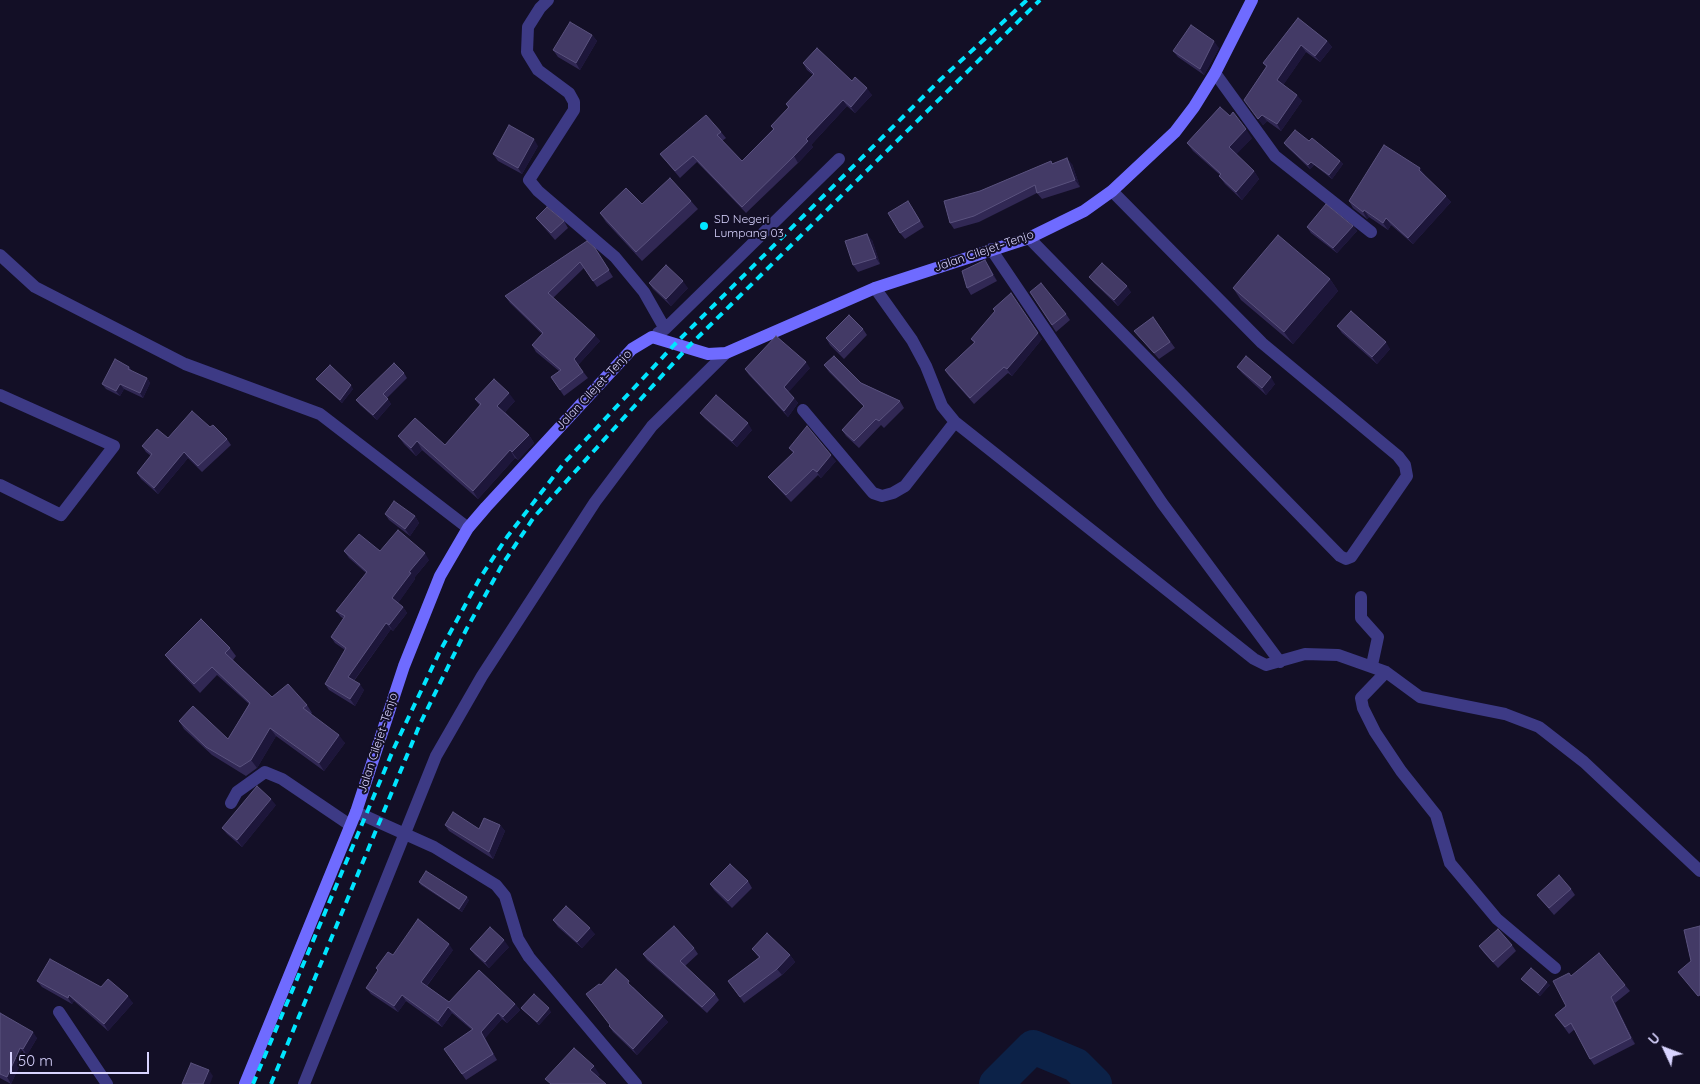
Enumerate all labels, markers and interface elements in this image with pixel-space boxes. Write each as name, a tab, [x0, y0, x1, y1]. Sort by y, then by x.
place label: SD Negeri Lumpang 03	[714, 212, 784, 240]
marker: SD Negeri Lumpang 03	[698, 220, 710, 232]
street label: Jalan Cilejet–Tenjo	[932, 227, 1036, 275]
street label: Jalan Cilejet–Tenjo	[553, 347, 635, 433]
street label: Jalan Cilejet–Tenjo	[355, 691, 401, 795]
north arrow	[1640, 1024, 1690, 1074]
text: U	[1644, 1029, 1664, 1049]
scale bar	[12, 1042, 151, 1074]
text: 50 m	[18, 1051, 53, 1070]

